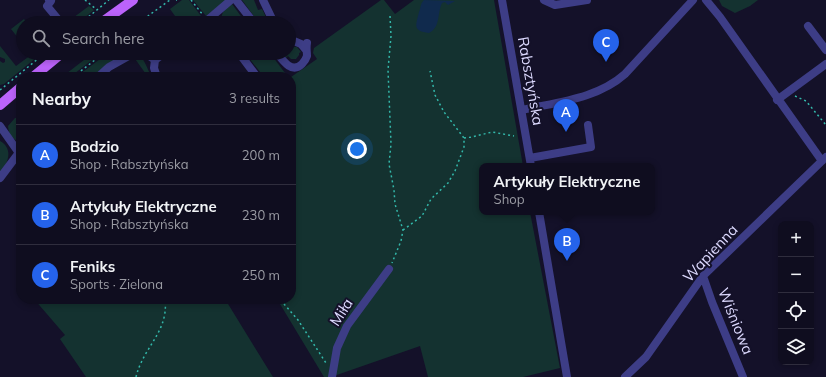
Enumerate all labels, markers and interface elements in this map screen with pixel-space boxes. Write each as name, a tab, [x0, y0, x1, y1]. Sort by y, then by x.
search box	[16, 16, 296, 60]
icon: search	[30, 27, 52, 49]
text: Search here	[62, 29, 144, 48]
pin: C	[593, 29, 619, 62]
street label: Rabsztyńska	[514, 35, 548, 127]
text: Nearby	[32, 88, 91, 109]
text: 3 results	[229, 90, 280, 106]
pin: A	[553, 99, 579, 132]
text: Bodzio	[70, 137, 119, 156]
your location	[347, 139, 367, 159]
text: A	[40, 147, 50, 163]
text: 200 m	[242, 147, 280, 163]
text: Shop · Rabsztyńska	[70, 156, 188, 172]
popup	[479, 163, 655, 215]
text: Artykuły Elektryczne	[494, 172, 640, 191]
text: Shop	[494, 191, 525, 207]
text: Artykuły Elektryczne	[70, 197, 217, 216]
text: B	[41, 207, 49, 223]
text: 230 m	[242, 207, 280, 223]
text: Shop · Rabsztyńska	[70, 216, 188, 232]
street label: Wapienna	[678, 220, 742, 286]
map controls	[778, 221, 814, 365]
button: +	[778, 221, 814, 257]
pin: B	[554, 228, 580, 261]
text: Feniks	[70, 257, 115, 276]
button: −	[778, 257, 814, 293]
text: C	[41, 267, 49, 283]
text: 250 m	[242, 267, 280, 283]
text: Sports · Zielona	[70, 276, 163, 292]
street label: Wiśniowa	[714, 285, 758, 357]
button: locate	[778, 293, 814, 329]
street label: Miła	[325, 295, 357, 329]
button: layers	[778, 329, 814, 365]

